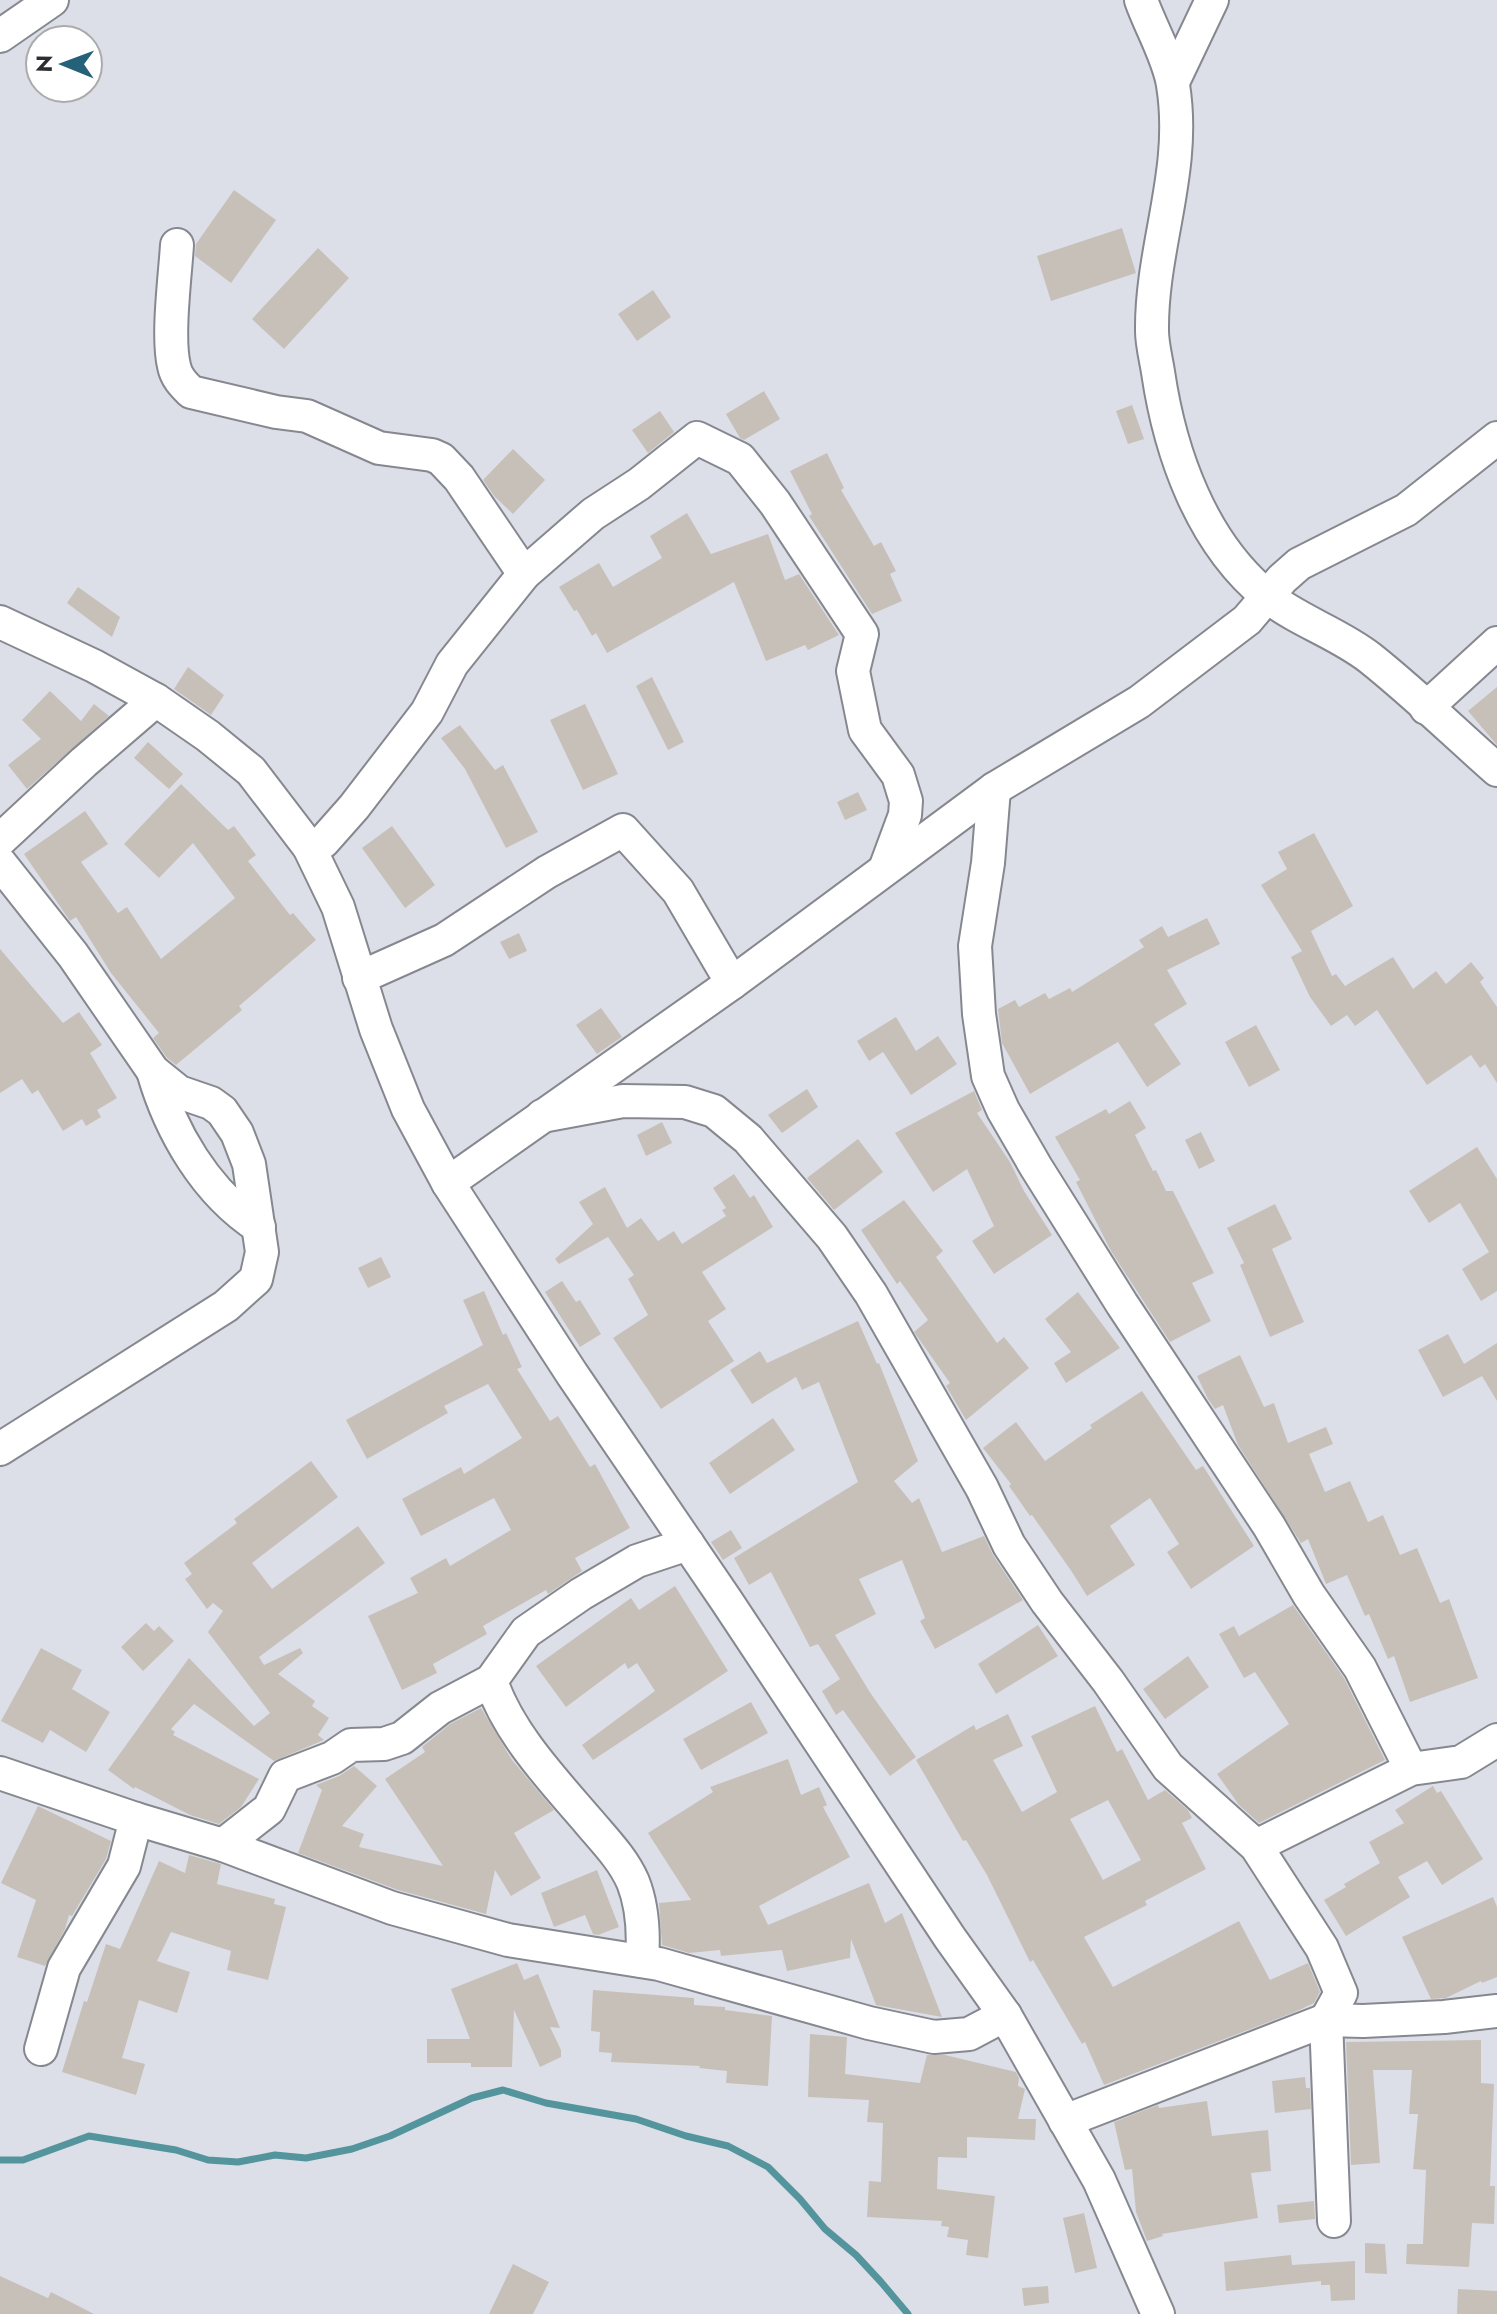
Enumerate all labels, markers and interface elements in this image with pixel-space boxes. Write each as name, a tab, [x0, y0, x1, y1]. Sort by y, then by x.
north arrow	[24, 24, 104, 104]
text: N	[28, 55, 60, 73]

